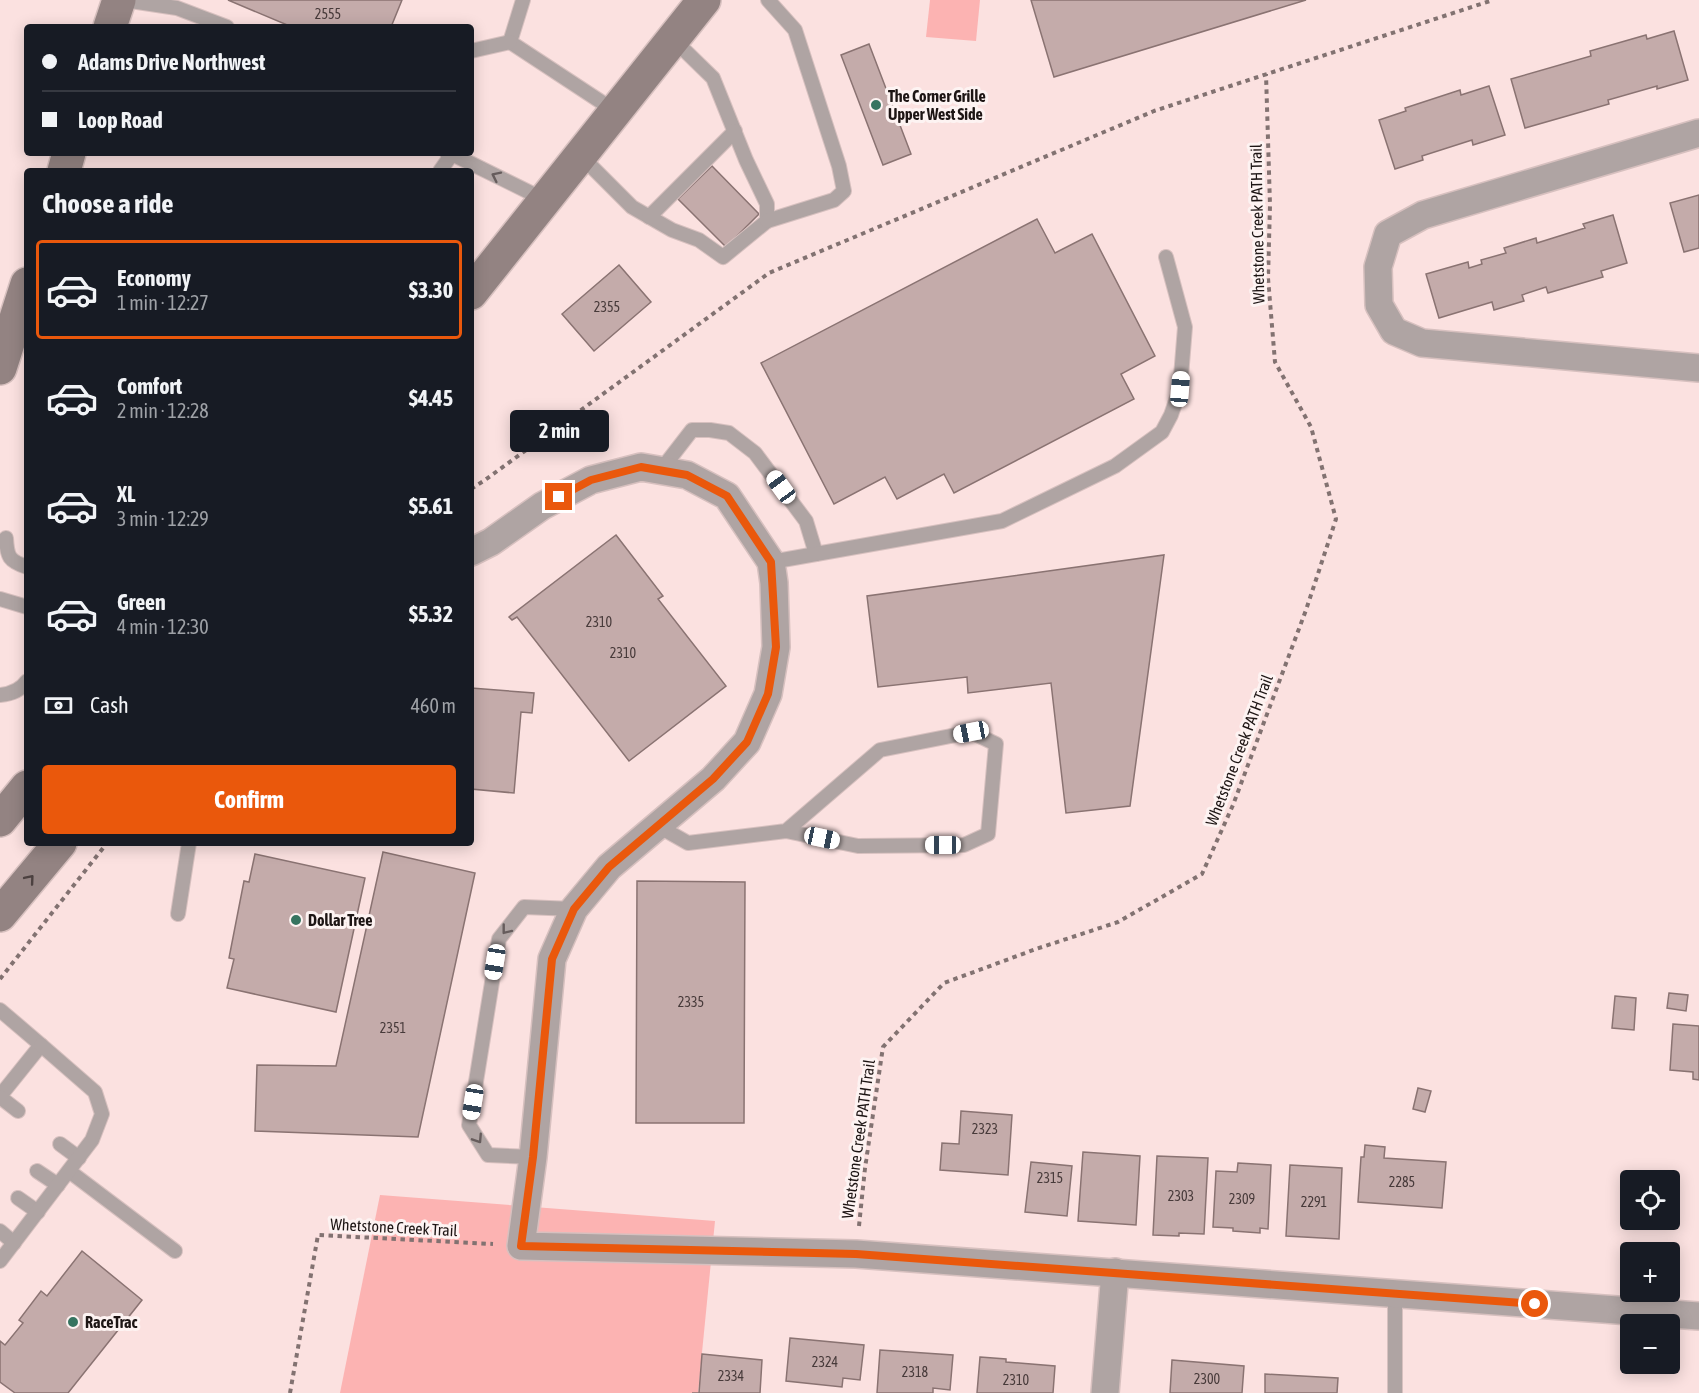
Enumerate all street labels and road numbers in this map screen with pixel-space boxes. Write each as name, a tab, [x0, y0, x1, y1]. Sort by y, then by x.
street label: Whetstone Creek PATH Trail	[1247, 143, 1267, 304]
street label: Whetstone Creek PATH Trail	[1202, 671, 1276, 828]
street label: Whetstone Creek PATH Trail	[838, 1058, 878, 1220]
street label: Whetstone Creek Trail	[330, 1215, 459, 1239]

